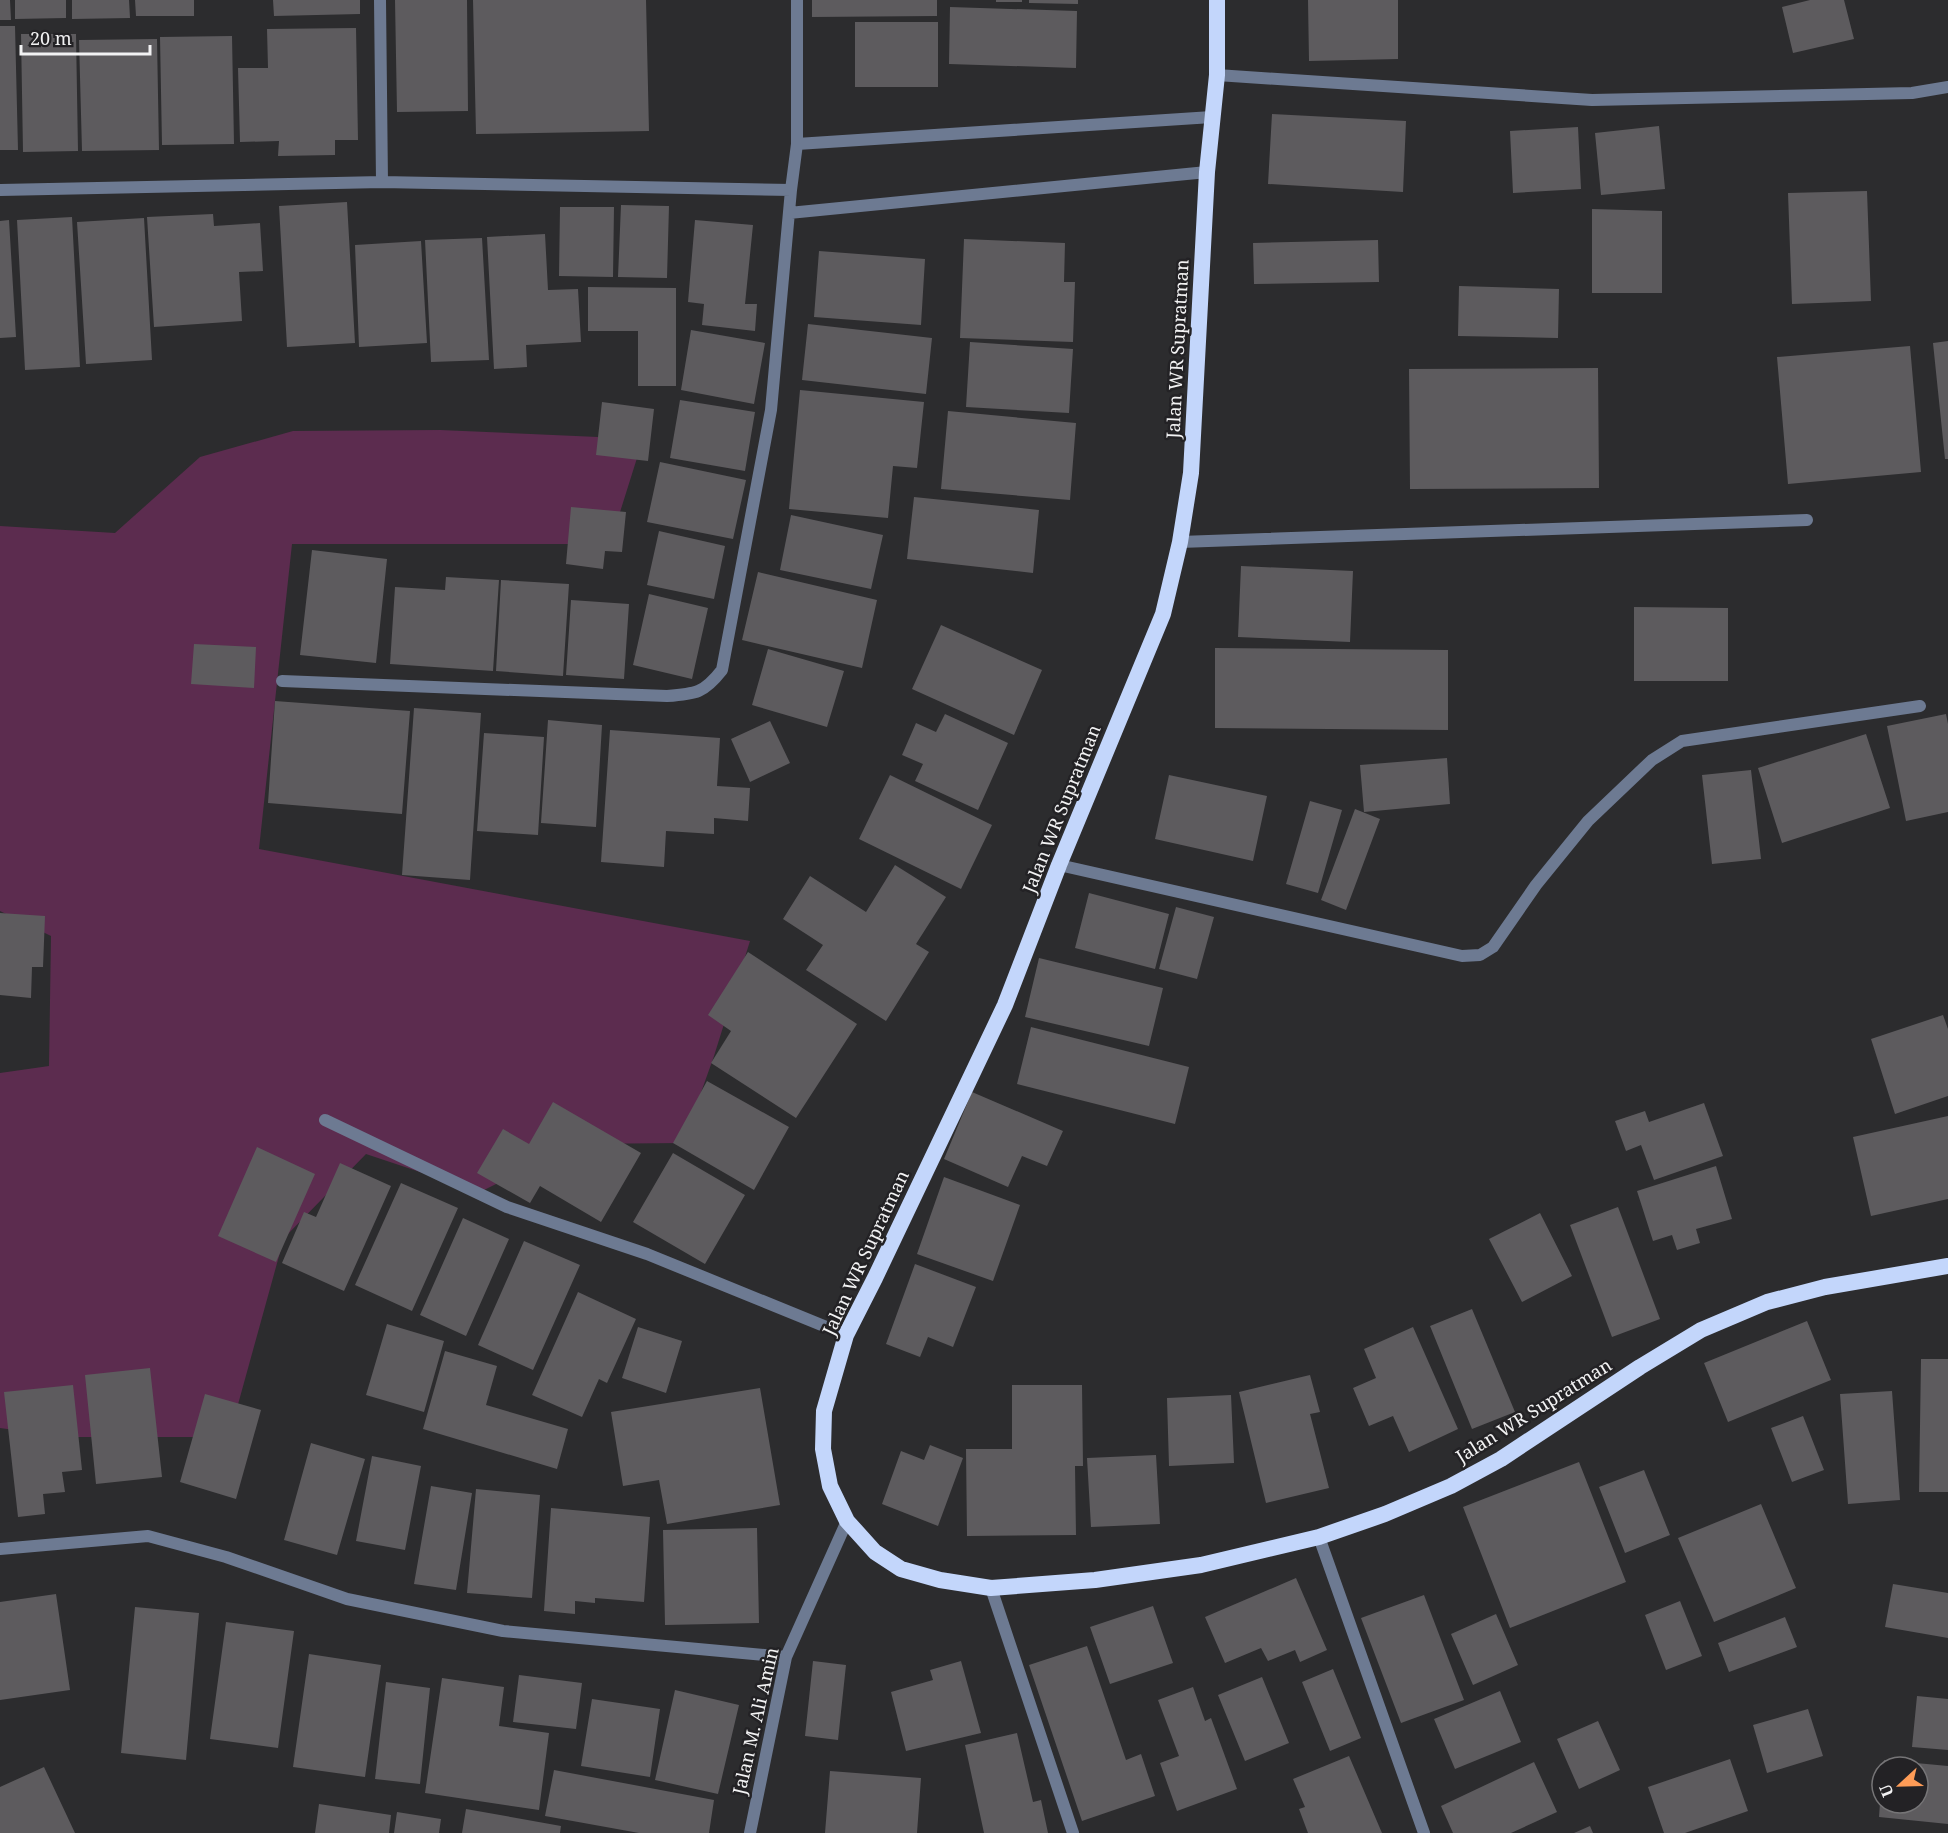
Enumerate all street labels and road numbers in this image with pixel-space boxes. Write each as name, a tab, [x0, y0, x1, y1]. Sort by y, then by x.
street label: Jalan WR Supratman	[1160, 258, 1194, 440]
street label: Jalan WR Supratman	[1016, 721, 1106, 897]
street label: Jalan WR Supratman	[816, 1166, 914, 1340]
street label: Jalan WR Supratman	[1450, 1352, 1616, 1468]
street label: Jalan M. Ali Amin	[726, 1644, 784, 1798]

